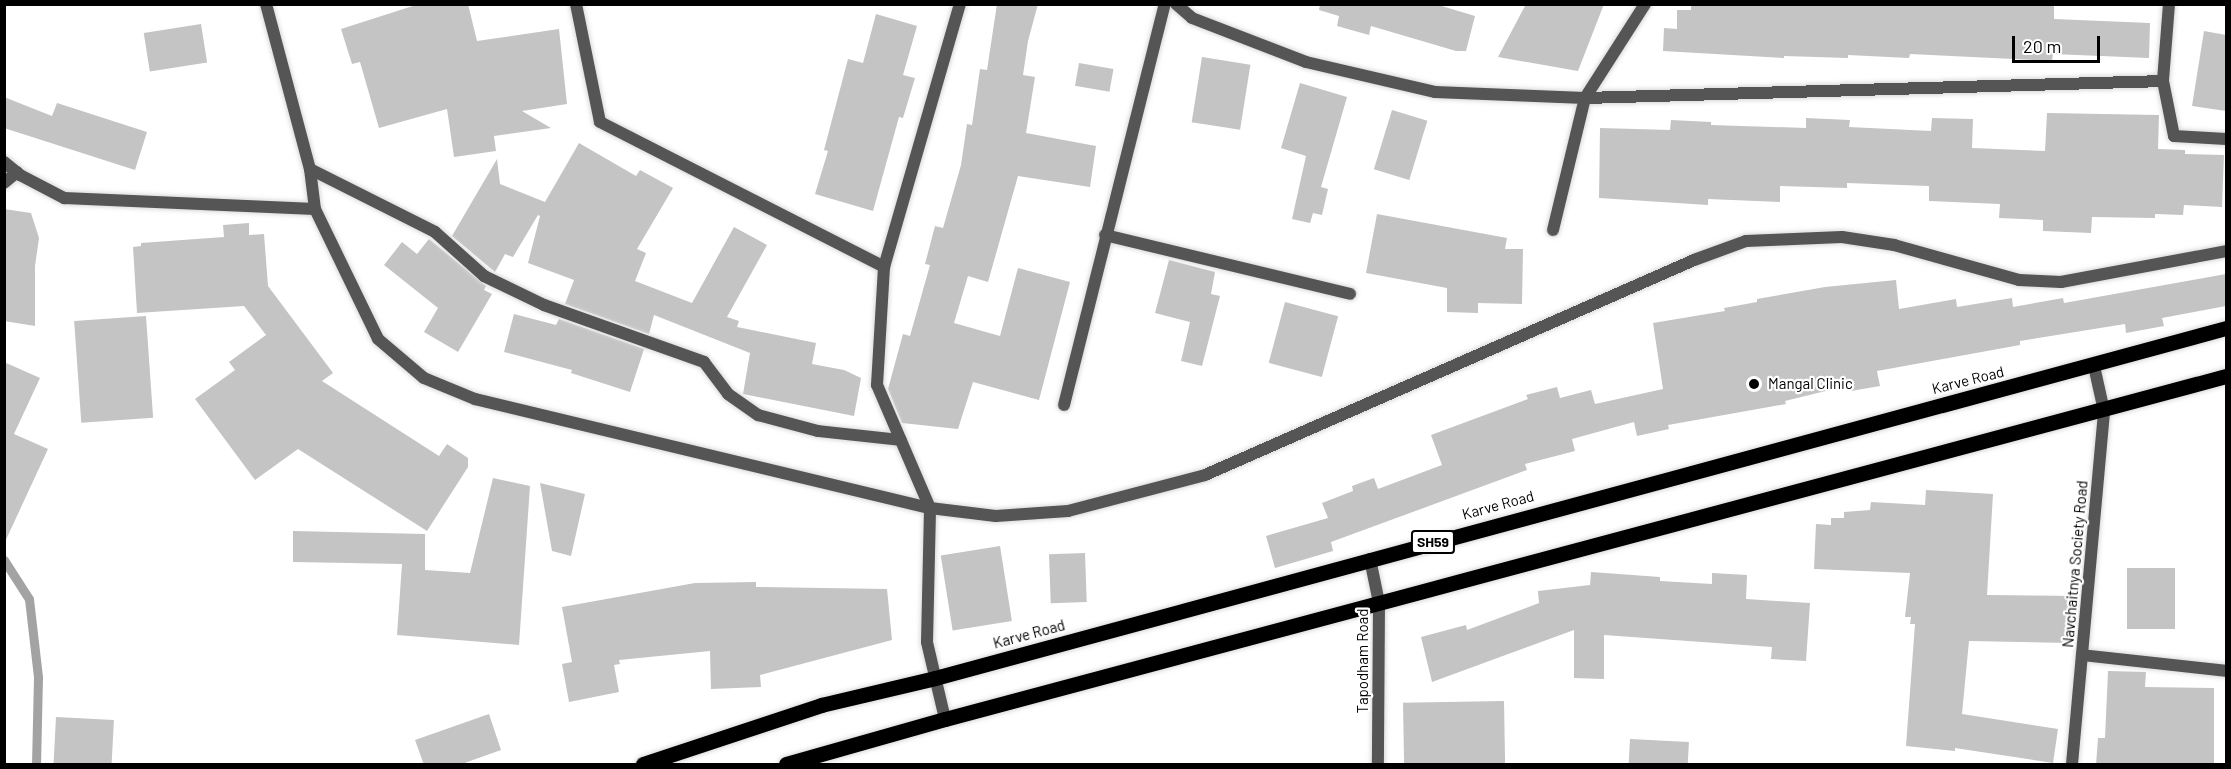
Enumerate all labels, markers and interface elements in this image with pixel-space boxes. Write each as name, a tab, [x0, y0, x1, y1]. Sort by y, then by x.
scale bar	[2015, 24, 2104, 62]
text: 20 m	[2023, 35, 2061, 57]
street label: Karve Road	[1930, 362, 2006, 398]
marker: Mangal Clinic	[1745, 375, 1763, 393]
place label: Mangal Clinic	[1768, 375, 1853, 393]
street label: Navchaitnya Society Road	[2059, 480, 2091, 648]
street label: Karve Road	[1460, 487, 1536, 523]
road number: SH59	[1410, 531, 1456, 553]
street label: Tapodham Road	[1354, 609, 1372, 713]
street label: Karve Road	[991, 616, 1067, 652]

